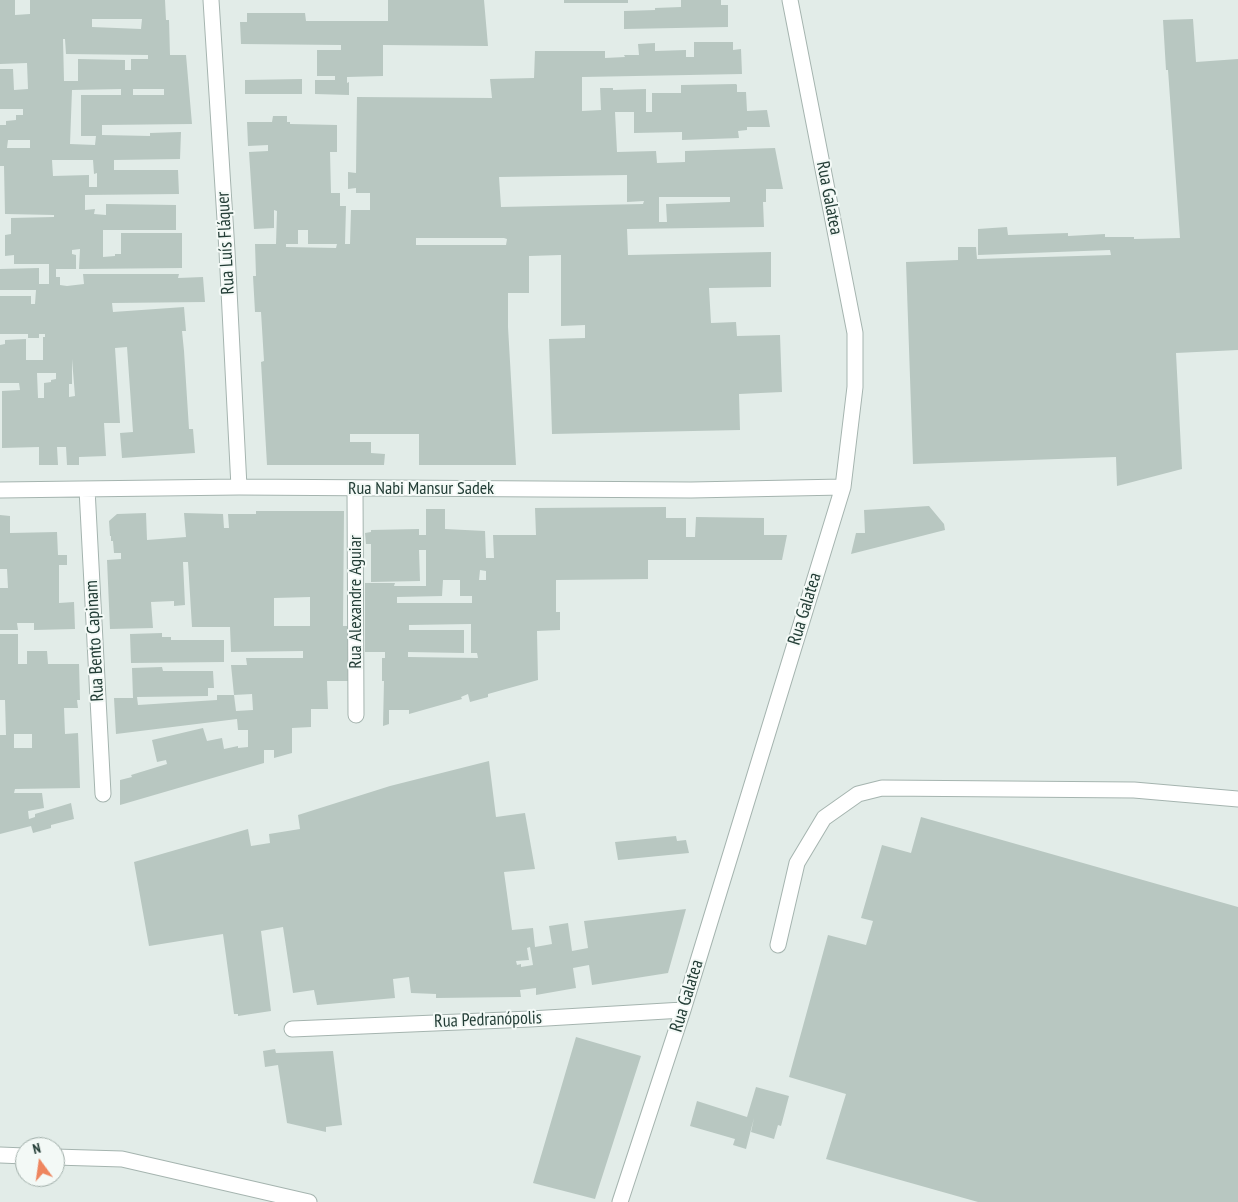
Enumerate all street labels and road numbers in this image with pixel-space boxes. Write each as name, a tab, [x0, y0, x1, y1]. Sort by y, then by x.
street label: Rua Galatea	[811, 159, 847, 237]
street label: Rua Luís Fláquer	[213, 191, 239, 295]
street label: Rua Nabi Mansur Sadek	[348, 478, 494, 500]
street label: Rua Alexandre Aguiar	[345, 535, 367, 669]
street label: Rua Galatea	[784, 570, 826, 648]
street label: Rua Bento Capinam	[81, 580, 109, 702]
street label: Rua Galatea	[666, 957, 708, 1035]
street label: Rua Pedranópolis	[434, 1007, 542, 1033]

